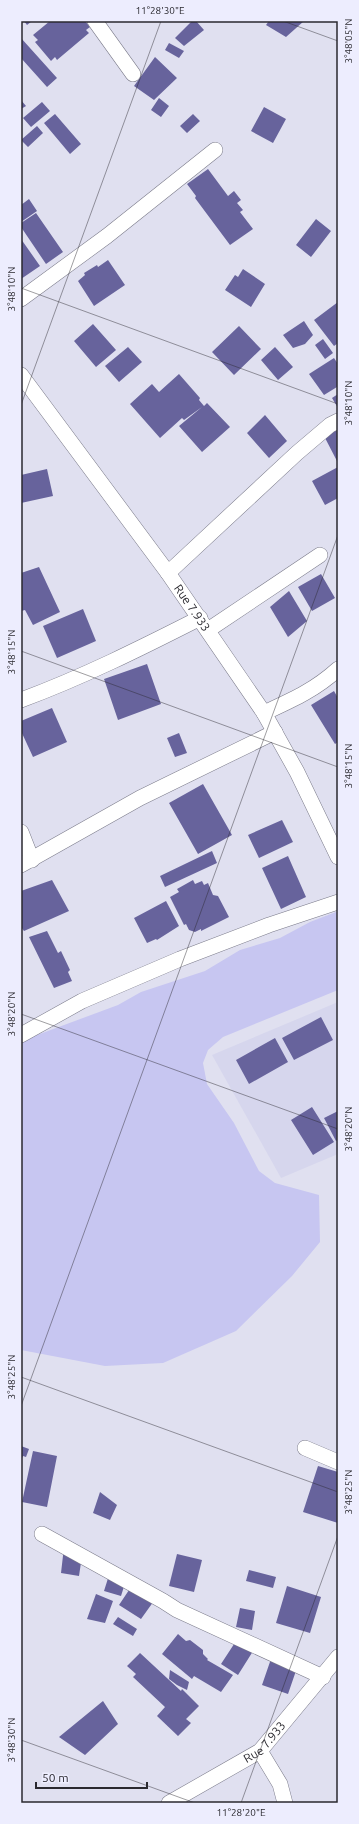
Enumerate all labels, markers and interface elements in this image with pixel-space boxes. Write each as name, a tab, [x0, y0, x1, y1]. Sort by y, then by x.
text: 11°28'30"E	[135, 5, 185, 16]
text: 3°48'05"N	[343, 19, 354, 63]
text: 3°48'10"N	[6, 267, 17, 311]
text: 3°48'10"N	[343, 381, 354, 425]
street label: Rue 7.933	[172, 582, 213, 634]
text: 3°48'15"N	[6, 630, 17, 674]
text: 3°48'15"N	[343, 744, 354, 788]
text: 3°48'20"N	[6, 992, 17, 1036]
text: 3°48'20"N	[343, 1107, 354, 1151]
text: 3°48'25"N	[6, 1355, 17, 1399]
text: 3°48'25"N	[343, 1470, 354, 1514]
text: 3°48'30"N	[6, 1718, 17, 1762]
street label: Rue 7.933	[241, 1719, 288, 1765]
scale bar	[36, 1764, 147, 1790]
text: 50 m	[42, 1771, 69, 1784]
text: 11°28'20"E	[216, 1807, 266, 1818]

